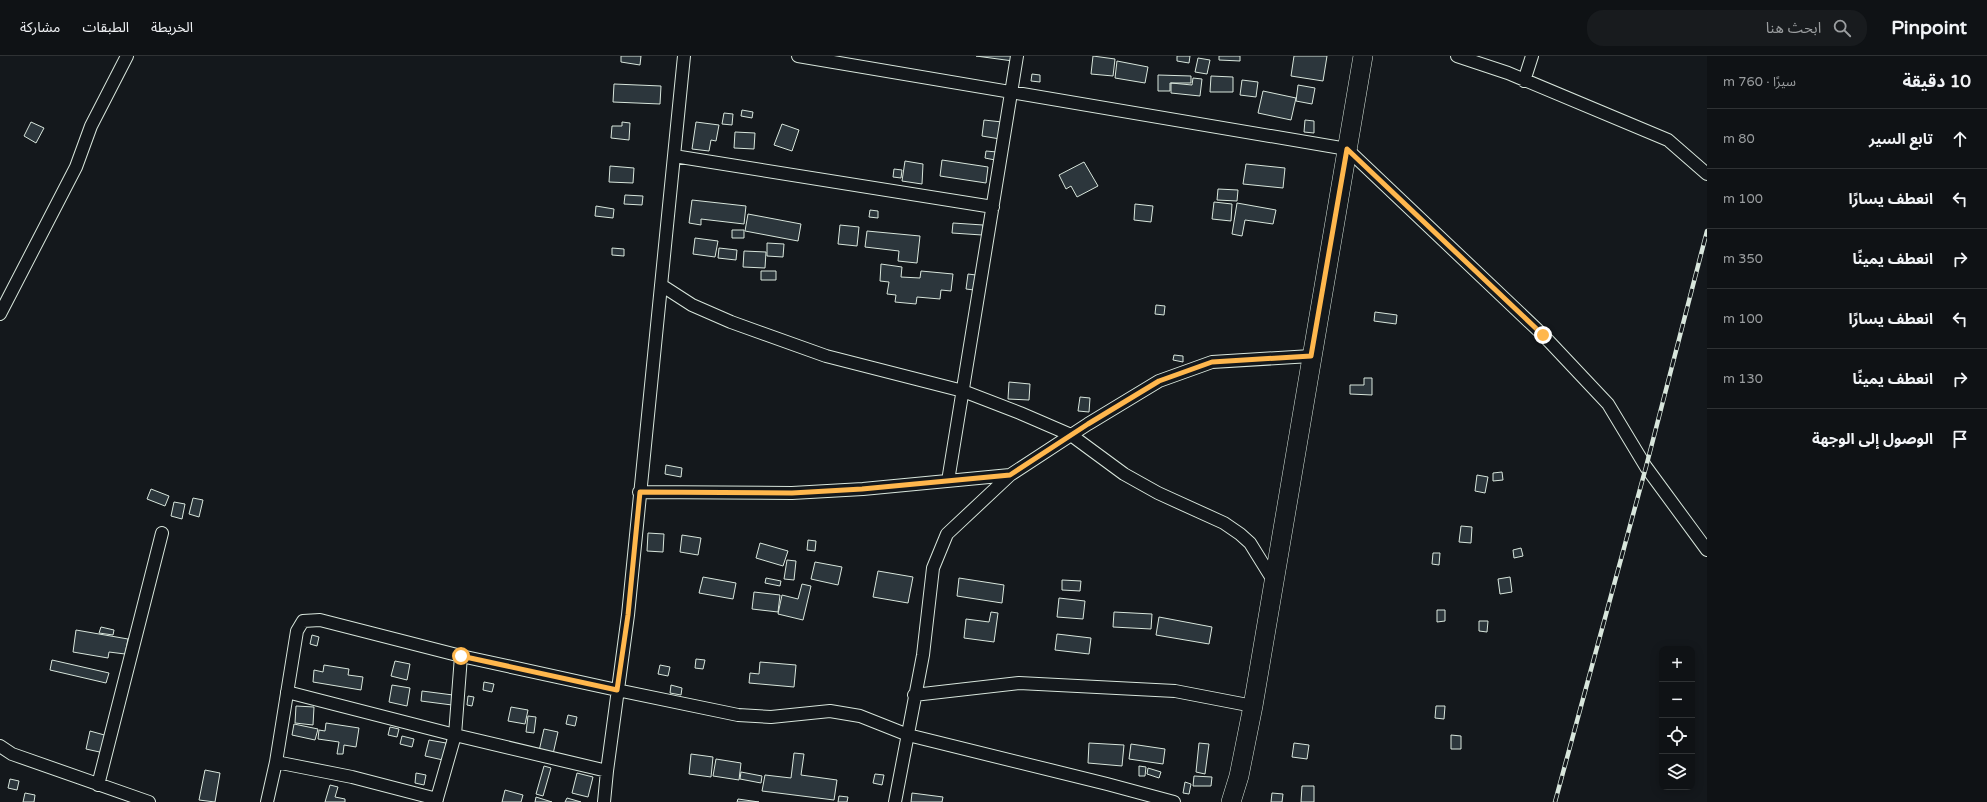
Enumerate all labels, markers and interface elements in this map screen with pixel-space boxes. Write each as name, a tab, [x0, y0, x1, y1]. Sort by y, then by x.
search box	[1587, 10, 1867, 46]
icon: search	[1831, 17, 1853, 39]
text: Pinpoint	[1891, 17, 1967, 39]
text: مشاركة	[20, 19, 60, 36]
text: الطبقات	[82, 19, 129, 36]
text: الخريطة	[151, 19, 193, 36]
text: ابحث هنا	[1766, 19, 1821, 37]
text: 10 دقيقة	[1902, 71, 1971, 92]
text: سيرًا · 760 m	[1723, 74, 1796, 90]
icon: ahead	[1949, 128, 1971, 150]
text: تابع السير	[1869, 130, 1933, 148]
text: 80 m	[1723, 131, 1755, 147]
icon: left	[1949, 188, 1971, 210]
text: انعطف يسارًا	[1849, 190, 1933, 208]
text: 100 m	[1723, 191, 1763, 207]
icon: right	[1949, 248, 1971, 270]
text: انعطف يمينًا	[1852, 250, 1933, 268]
text: 350 m	[1723, 251, 1763, 267]
icon: left	[1949, 308, 1971, 330]
text: انعطف يسارًا	[1849, 310, 1933, 328]
text: 100 m	[1723, 311, 1763, 327]
route end	[1534, 326, 1552, 344]
icon: right	[1949, 368, 1971, 390]
text: انعطف يمينًا	[1852, 370, 1933, 388]
text: 130 m	[1723, 371, 1763, 387]
icon: arrive	[1949, 428, 1971, 450]
text: الوصول إلى الوجهة	[1812, 430, 1933, 448]
map controls	[1659, 646, 1695, 790]
button: +	[1659, 646, 1695, 682]
route start	[452, 647, 470, 665]
button: −	[1659, 682, 1695, 718]
button: locate	[1659, 718, 1695, 754]
button: layers	[1659, 754, 1695, 790]

